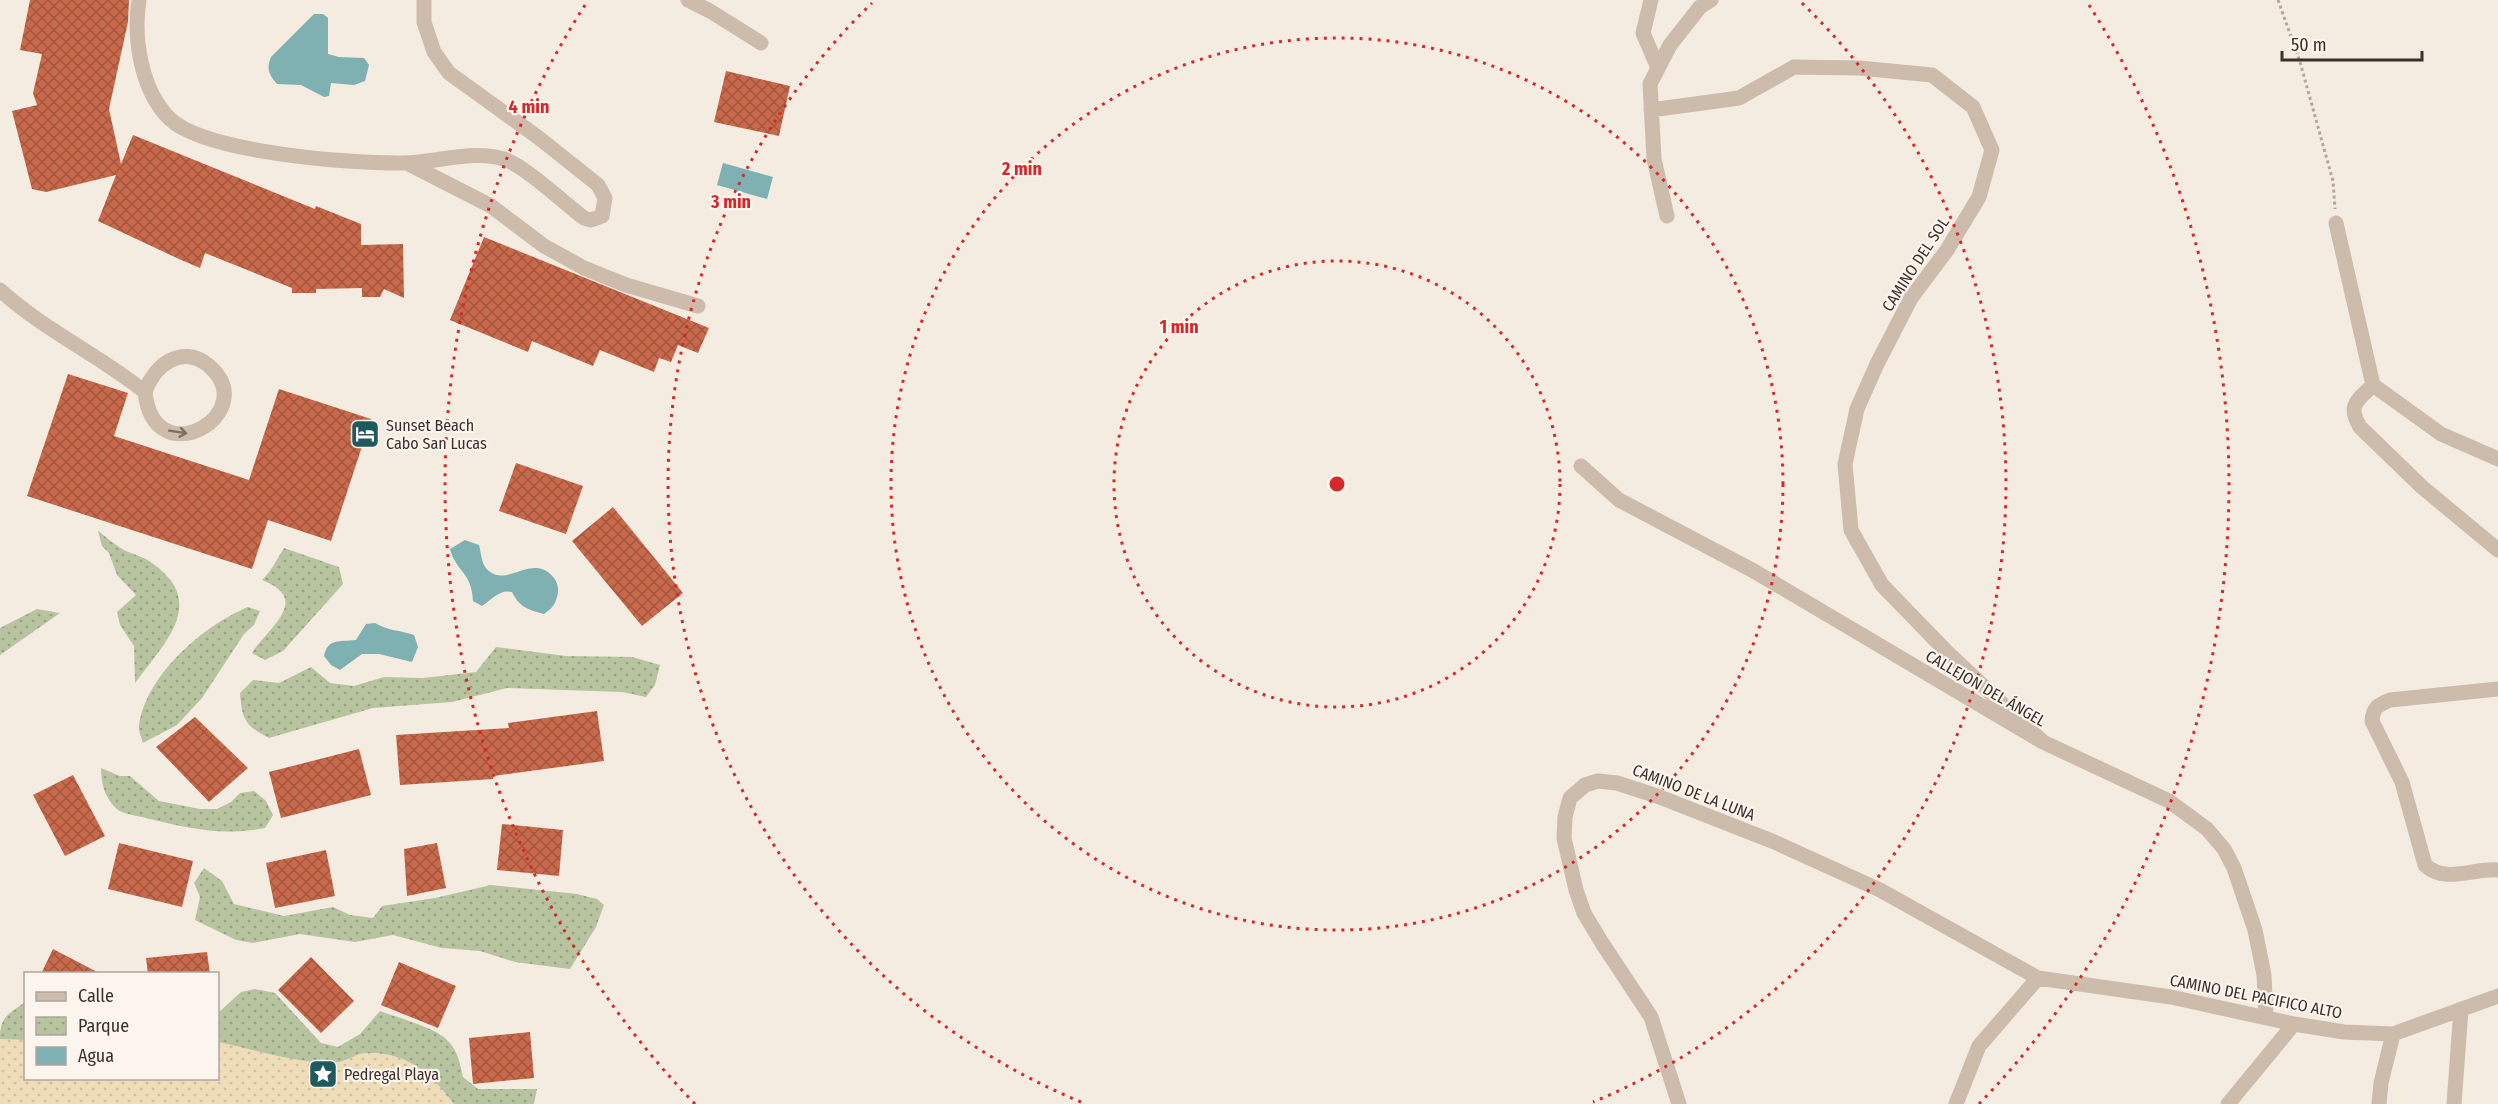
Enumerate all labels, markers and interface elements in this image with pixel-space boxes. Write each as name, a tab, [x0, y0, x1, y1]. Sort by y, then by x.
scale bar	[2282, 24, 2422, 62]
text: 50 m	[2291, 34, 2327, 56]
text: 4 min	[509, 96, 549, 118]
text: 2 min	[1001, 158, 1042, 180]
text: 3 min	[710, 191, 751, 213]
street label: CAMINO DEL SOL	[1878, 214, 1953, 315]
text: 1 min	[1159, 316, 1199, 338]
place label: Sunset Beach Cabo San Lucas	[386, 416, 487, 453]
hotel icon: Sunset Beach Cabo San Lucas	[349, 418, 381, 450]
one-way arrow	[168, 427, 187, 438]
centre of rings	[1327, 474, 1347, 494]
street label: CALLEJON DEL ÁNGEL	[1922, 646, 2049, 731]
street label: CAMINO DE LA LUNA	[1630, 760, 1758, 825]
street label: CAMINO DEL PACIFICO ALTO	[2168, 970, 2344, 1023]
legend	[24, 972, 219, 1080]
text: Calle	[78, 985, 114, 1007]
text: Parque	[78, 1015, 129, 1037]
text: Agua	[78, 1045, 114, 1067]
place icon: Pedregal Playa	[307, 1058, 339, 1090]
place label: Pedregal Playa	[344, 1065, 439, 1084]

